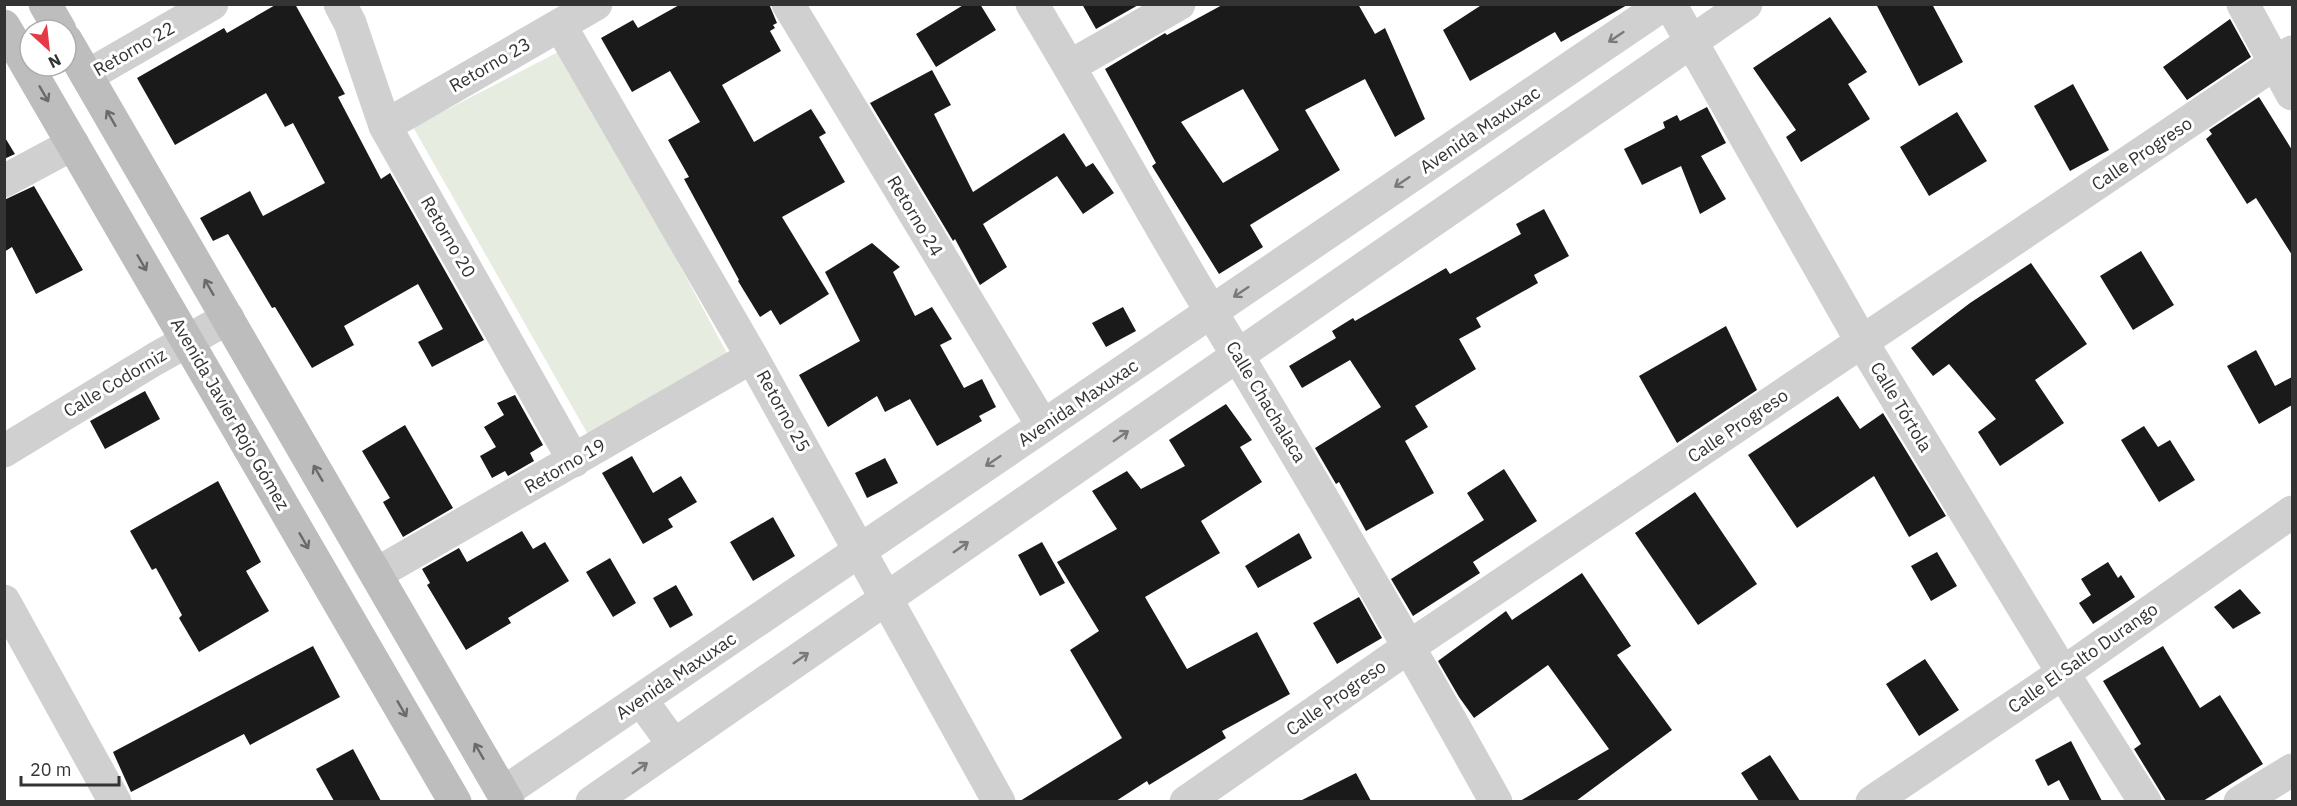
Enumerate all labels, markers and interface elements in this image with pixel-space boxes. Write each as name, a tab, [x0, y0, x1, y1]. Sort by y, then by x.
street label: Retorno 22	[89, 16, 179, 81]
north arrow	[18, 18, 78, 78]
one-way arrow	[1608, 31, 1624, 43]
street label: Retorno 23	[445, 32, 535, 97]
text: N	[45, 50, 65, 73]
street label: Avenida Maxuxac	[1415, 81, 1544, 178]
one-way arrow	[39, 86, 51, 103]
one-way arrow	[105, 110, 117, 127]
street label: Calle Progreso	[2087, 111, 2197, 196]
street label: Retorno 24	[882, 171, 949, 261]
one-way arrow	[1395, 176, 1411, 188]
street label: Retorno 20	[416, 192, 481, 282]
one-way arrow	[137, 254, 149, 271]
one-way arrow	[203, 279, 215, 296]
one-way arrow	[1233, 286, 1250, 298]
street label: Avenida Javier Rojo Gómez	[166, 314, 295, 514]
street label: Calle Chachalaca	[1221, 337, 1312, 467]
street label: Calle Codorniz	[59, 343, 170, 422]
street label: Avenida Maxuxac	[1013, 354, 1142, 451]
street label: Calle Tórtola	[1865, 357, 1938, 456]
street label: Retorno 25	[752, 366, 815, 456]
street label: Calle Progreso	[1683, 383, 1793, 468]
one-way arrow	[1113, 430, 1129, 442]
street label: Retorno 19	[520, 433, 610, 498]
one-way arrow	[985, 455, 1002, 467]
one-way arrow	[311, 465, 323, 482]
one-way arrow	[298, 532, 310, 549]
one-way arrow	[952, 541, 969, 553]
street label: Calle El Salto Durango	[2003, 597, 2162, 718]
street label: Avenida Maxuxac	[611, 627, 740, 724]
one-way arrow	[792, 652, 808, 664]
street label: Calle Progreso	[1281, 655, 1390, 740]
one-way arrow	[396, 700, 408, 717]
one-way arrow	[473, 743, 485, 760]
scale bar	[21, 749, 118, 787]
text: 20 m	[30, 758, 72, 781]
one-way arrow	[631, 762, 648, 774]

